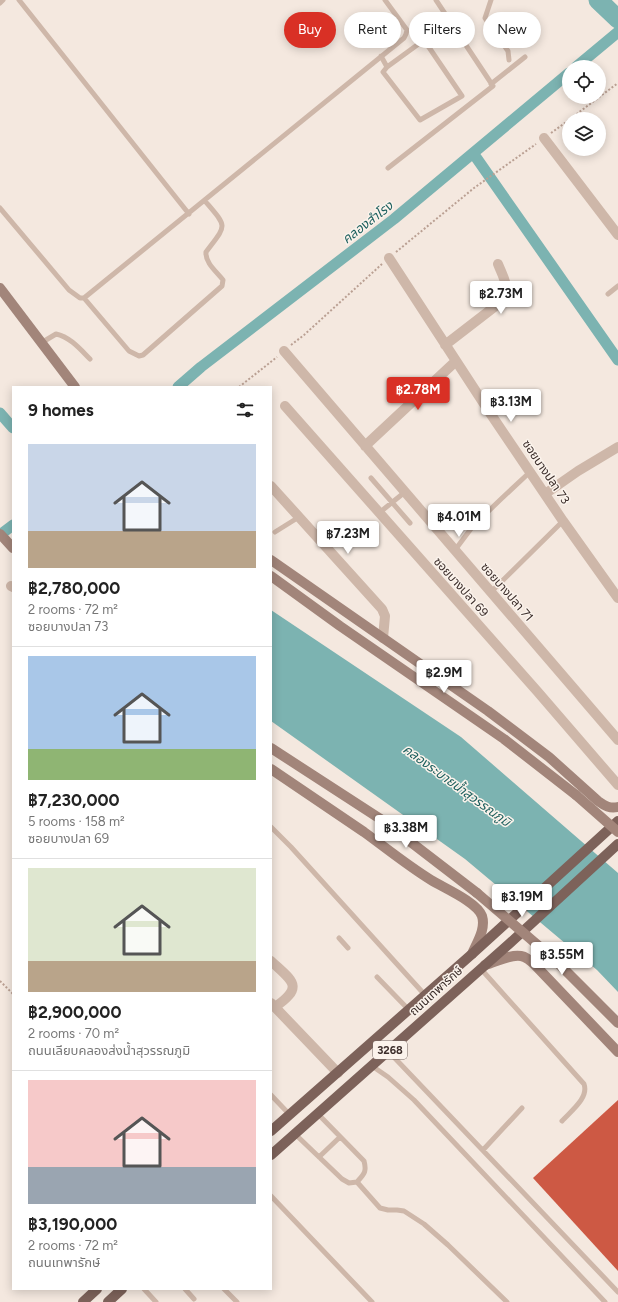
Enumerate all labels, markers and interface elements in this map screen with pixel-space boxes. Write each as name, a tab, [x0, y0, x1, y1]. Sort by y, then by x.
chip: Buy	[284, 12, 336, 48]
chip: Rent	[344, 12, 401, 48]
chip: Filters	[409, 12, 475, 48]
chip: New	[483, 12, 541, 48]
map controls	[562, 60, 606, 156]
button: locate	[562, 60, 606, 104]
button: layers	[562, 112, 606, 156]
water label: คลองสำโรง	[339, 197, 396, 247]
pin: ฿2.73M	[468, 281, 534, 315]
text: ฿2.73M	[479, 286, 523, 301]
pin: ฿2.78M	[385, 377, 451, 411]
text: ฿2.78M	[396, 382, 440, 397]
pin: ฿3.13M	[478, 389, 544, 423]
text: ฿3.13M	[490, 394, 532, 409]
icon: filters	[234, 399, 256, 421]
text: 9 homes	[28, 400, 94, 420]
street label: ซอยบางปลา 73	[519, 437, 573, 507]
icon: home	[106, 470, 178, 542]
pin: ฿4.01M	[426, 504, 492, 538]
text: ฿4.01M	[437, 509, 481, 524]
pin: ฿7.23M	[315, 521, 381, 555]
text: ฿7.23M	[326, 526, 370, 541]
street label: ซอยบางปลา 69	[431, 555, 491, 620]
street label: ซอยบางปลา 71	[478, 560, 536, 624]
text: ฿2,780,000	[28, 578, 120, 598]
text: 2 rooms · 72 m²	[28, 602, 118, 617]
text: ซอยบางปลา 73	[28, 619, 108, 634]
pin: ฿2.9M	[416, 660, 472, 694]
text: ฿2.9M	[426, 665, 463, 680]
icon: home	[106, 682, 178, 754]
water label: คลองระบายน้ำสุวรรณภูมิ	[400, 740, 516, 831]
text: ฿7,230,000	[28, 790, 119, 810]
text: 5 rooms · 158 m²	[28, 814, 125, 829]
pin: ฿3.38M	[373, 815, 439, 849]
text: ฿3.38M	[384, 820, 428, 835]
text: ซอยบางปลา 69	[28, 831, 109, 846]
pin: ฿3.19M	[489, 884, 555, 918]
text: ฿3.19M	[501, 889, 543, 904]
icon: home	[106, 894, 178, 966]
pin: ฿3.55M	[529, 942, 595, 976]
text: ฿3.55M	[540, 947, 584, 962]
street label: ถนนเทพารักษ์	[407, 963, 466, 1019]
text: ฿2,900,000	[28, 1002, 121, 1022]
text: 2 rooms · 70 m²	[28, 1026, 119, 1041]
road number: 3268	[373, 1041, 407, 1059]
text: ถนนเลียบคลองส่งน้ำสุวรรณภูมิ	[28, 1043, 190, 1058]
icon: home	[106, 1106, 178, 1178]
text: ฿3,190,000	[28, 1214, 117, 1234]
text: 2 rooms · 72 m²	[28, 1238, 118, 1253]
text: ถนนเทพารักษ์	[28, 1255, 100, 1270]

